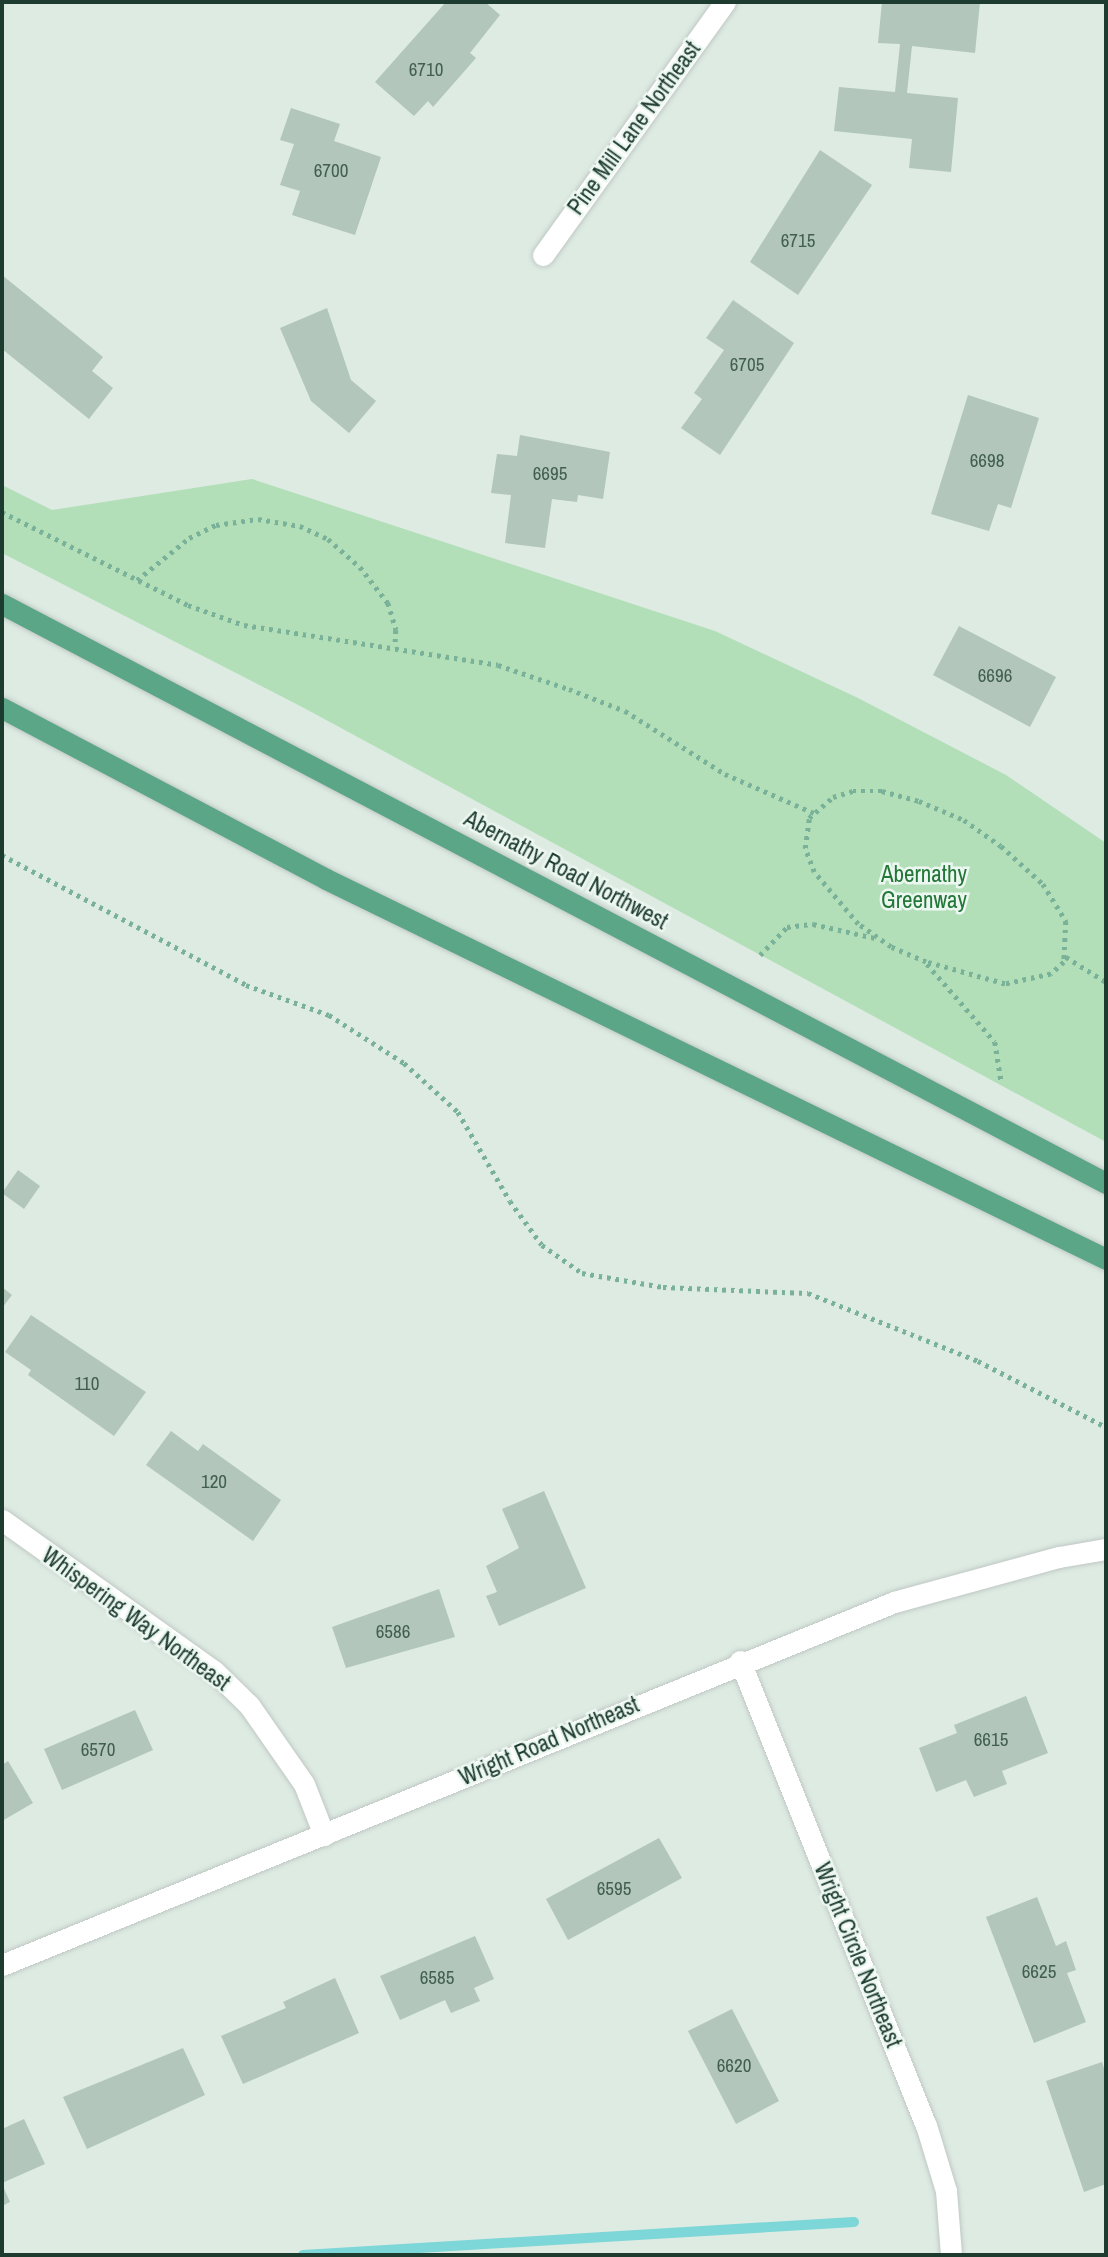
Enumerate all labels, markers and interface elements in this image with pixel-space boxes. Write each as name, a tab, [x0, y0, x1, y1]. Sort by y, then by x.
street label: Pine Mill Lane Northeast	[562, 36, 706, 220]
house number: 6710	[409, 59, 443, 81]
house number: 6700	[314, 160, 348, 182]
house number: 6715	[781, 230, 815, 252]
house number: 6705	[730, 354, 764, 376]
house number: 6698	[970, 450, 1004, 472]
house number: 6695	[533, 463, 567, 485]
house number: 6696	[978, 665, 1012, 687]
street label: Abernathy Road Northwest	[460, 805, 672, 935]
park label: Abernathy Greenway	[881, 860, 967, 914]
house number: 110	[75, 1373, 99, 1395]
house number: 120	[201, 1471, 227, 1493]
street label: Whispering Way Northeast	[37, 1541, 235, 1697]
house number: 6586	[376, 1621, 410, 1643]
street label: Wright Road Northeast	[455, 1691, 643, 1791]
house number: 6615	[974, 1729, 1008, 1751]
house number: 6570	[81, 1739, 115, 1761]
street label: Wright Circle Northeast	[808, 1859, 908, 2051]
house number: 6595	[597, 1878, 631, 1900]
house number: 6625	[1022, 1961, 1056, 1983]
house number: 6585	[420, 1967, 454, 1989]
house number: 6620	[717, 2055, 751, 2077]

